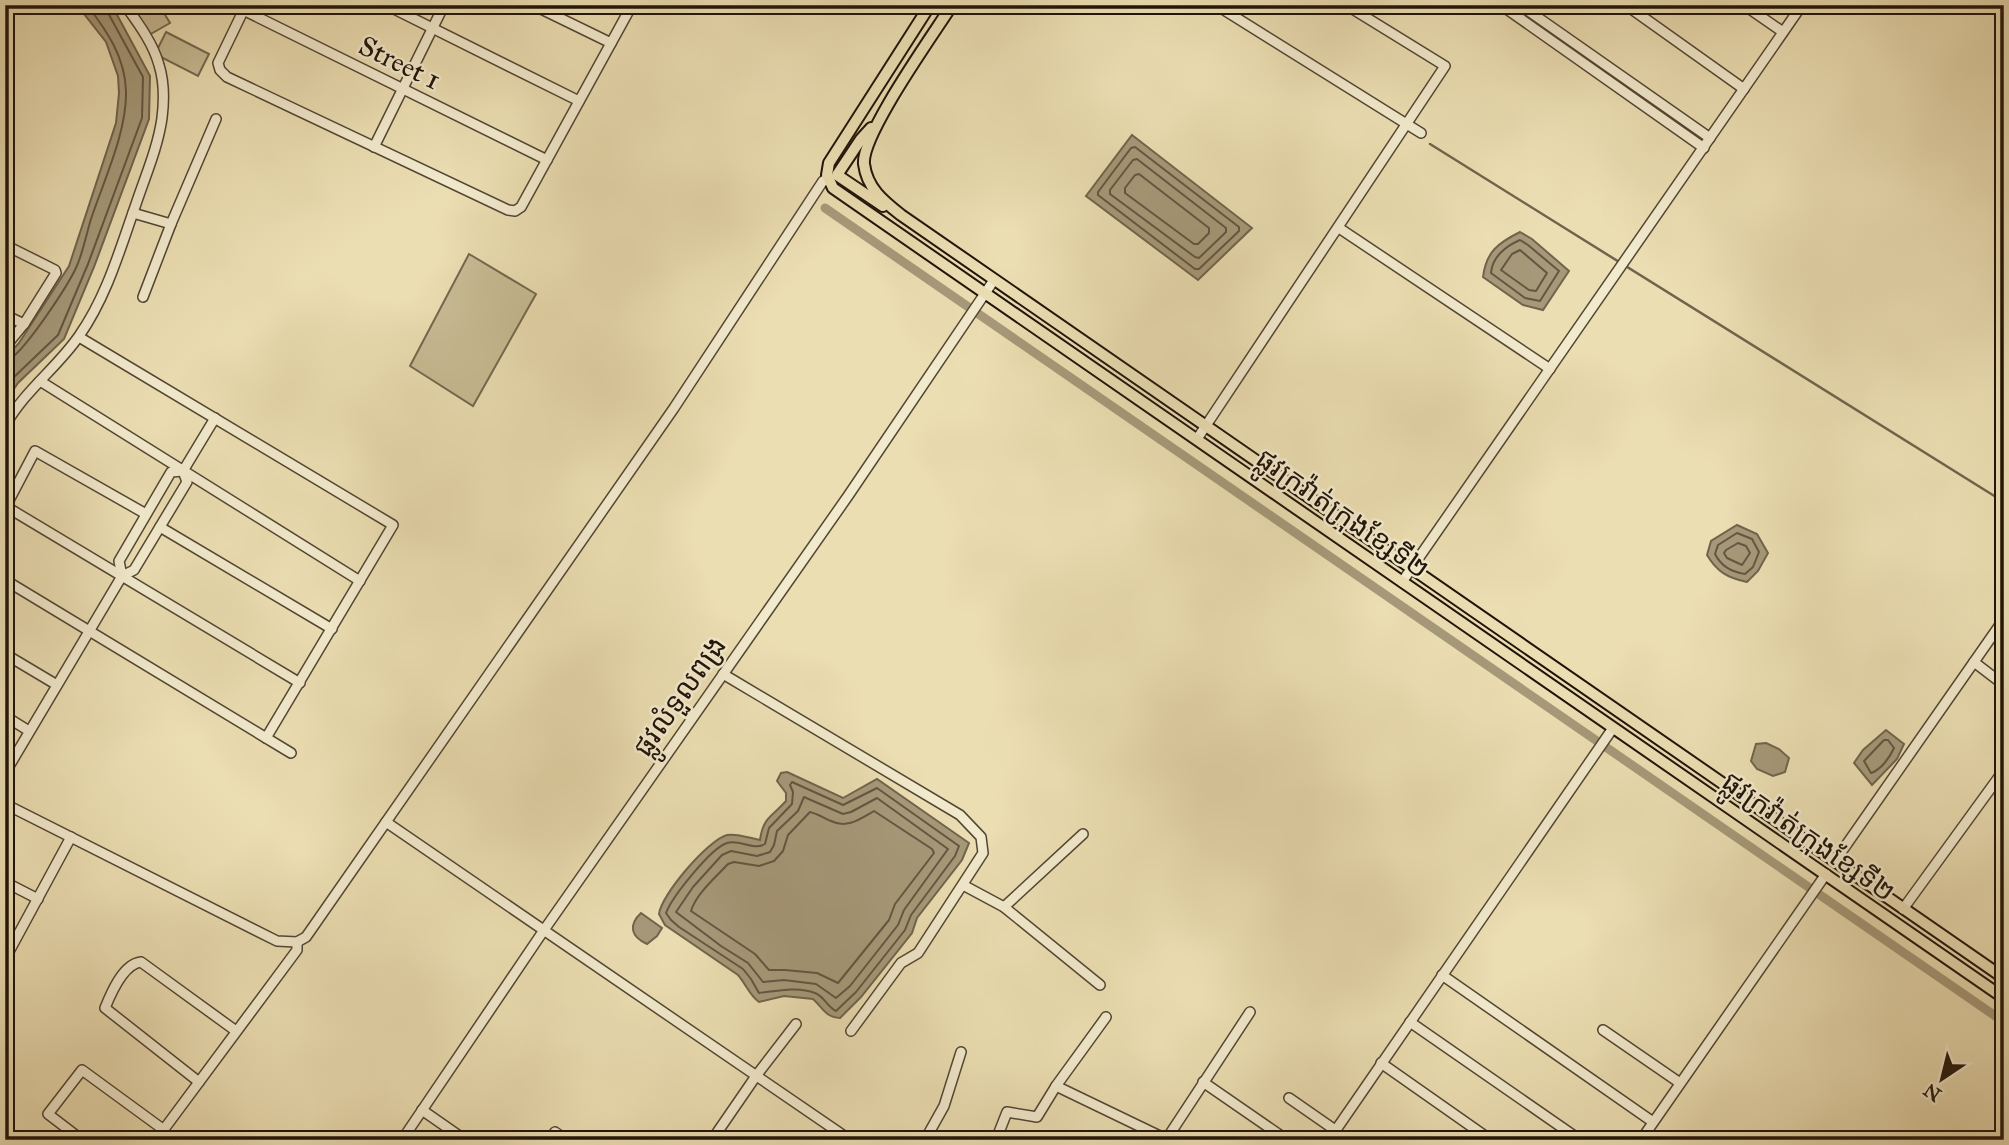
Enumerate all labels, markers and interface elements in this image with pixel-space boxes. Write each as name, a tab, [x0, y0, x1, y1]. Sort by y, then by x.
street label: Street 1	[353, 28, 446, 97]
street label: ផ្លូវក្រវ៉ាត់ក្រុងខ្សែទី២	[1245, 441, 1436, 592]
street label: ផ្លូវលំទួលពង្រ	[625, 629, 740, 768]
street label: ផ្លូវក្រវ៉ាត់ក្រុងខ្សែទី២	[1711, 764, 1902, 915]
north arrow	[1908, 1044, 1978, 1114]
text: N	[1919, 1078, 1946, 1107]

